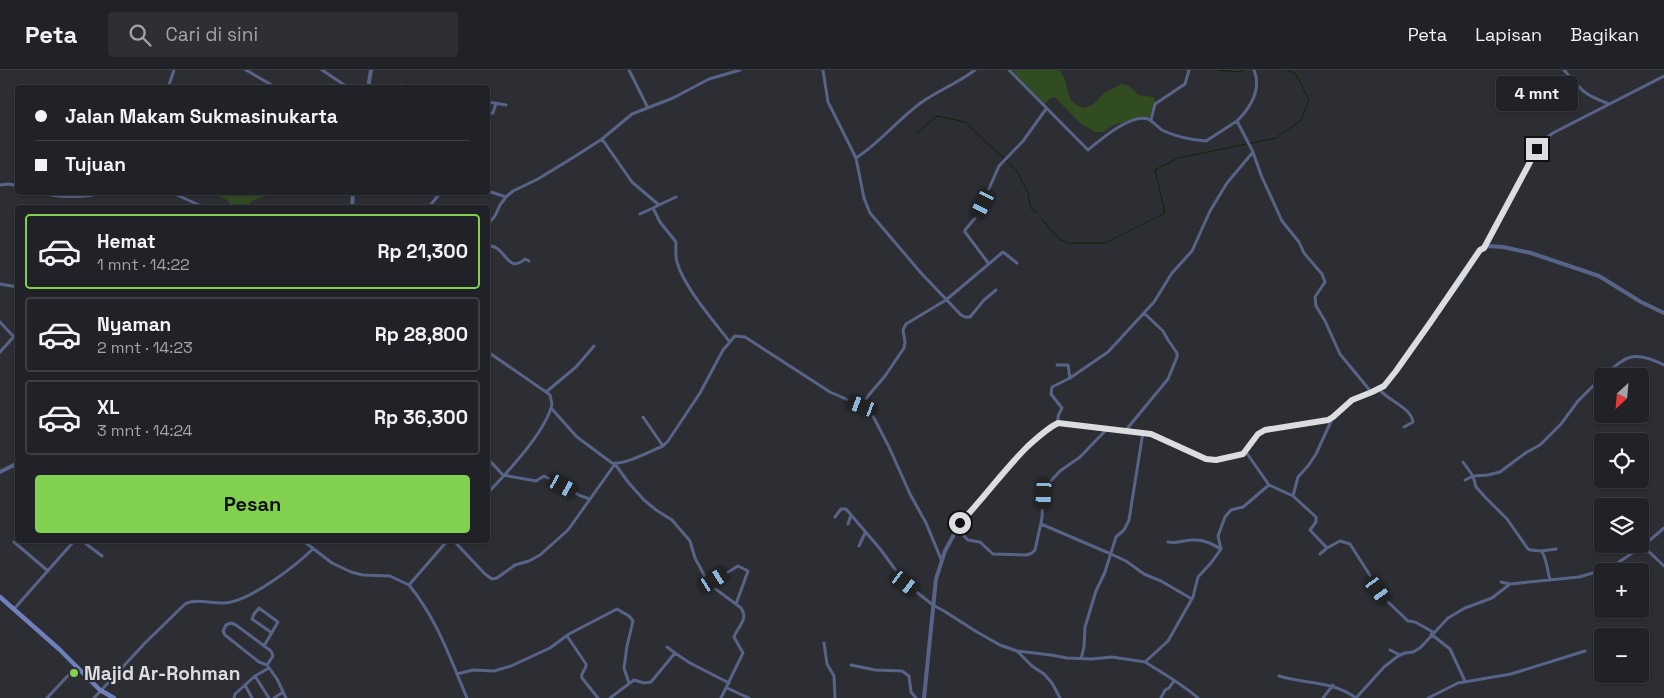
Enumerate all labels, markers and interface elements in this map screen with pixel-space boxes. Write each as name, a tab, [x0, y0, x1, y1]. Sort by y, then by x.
search box	[108, 12, 458, 57]
text: Peta	[25, 19, 78, 50]
icon: search	[126, 21, 154, 49]
text: Cari di sini	[166, 22, 258, 47]
text: Peta	[1408, 23, 1447, 46]
text: Lapisan	[1475, 23, 1542, 46]
text: Bagikan	[1570, 23, 1639, 46]
callout: 4 mnt	[1496, 77, 1578, 112]
text: 4 mnt	[1515, 83, 1559, 104]
text: Jalan Makam Sukmasinukarta	[65, 104, 338, 129]
route end	[1526, 138, 1548, 160]
text: Tujuan	[65, 152, 126, 177]
car	[969, 187, 996, 221]
icon: car	[37, 229, 82, 274]
text: Hemat	[97, 229, 156, 254]
text: Rp 21,300	[377, 239, 468, 264]
text: 1 mnt · 14:22	[97, 254, 190, 275]
icon: car	[37, 312, 82, 357]
text: Nyaman	[97, 312, 171, 337]
text: Rp 28,800	[375, 322, 468, 347]
text: 2 mnt · 14:23	[97, 337, 193, 358]
north arrow	[1594, 368, 1649, 422]
map controls	[1594, 368, 1649, 683]
car	[845, 394, 878, 418]
icon: car	[37, 395, 82, 440]
text: XL	[97, 395, 120, 420]
text: Rp 36,300	[374, 405, 468, 430]
text: 3 mnt · 14:24	[97, 420, 193, 441]
button: locate	[1594, 433, 1649, 488]
car	[546, 472, 579, 500]
button: Pesan	[35, 475, 470, 533]
car	[1035, 479, 1052, 509]
button: layers	[1594, 498, 1649, 553]
route start	[949, 512, 971, 534]
button: +	[1594, 563, 1649, 618]
car	[697, 566, 730, 594]
car	[888, 568, 921, 598]
car	[1363, 573, 1392, 607]
button: −	[1594, 628, 1649, 683]
place label: Majid Ar-Rohman	[84, 661, 240, 686]
marker: Majid Ar-Rohman	[68, 667, 80, 679]

